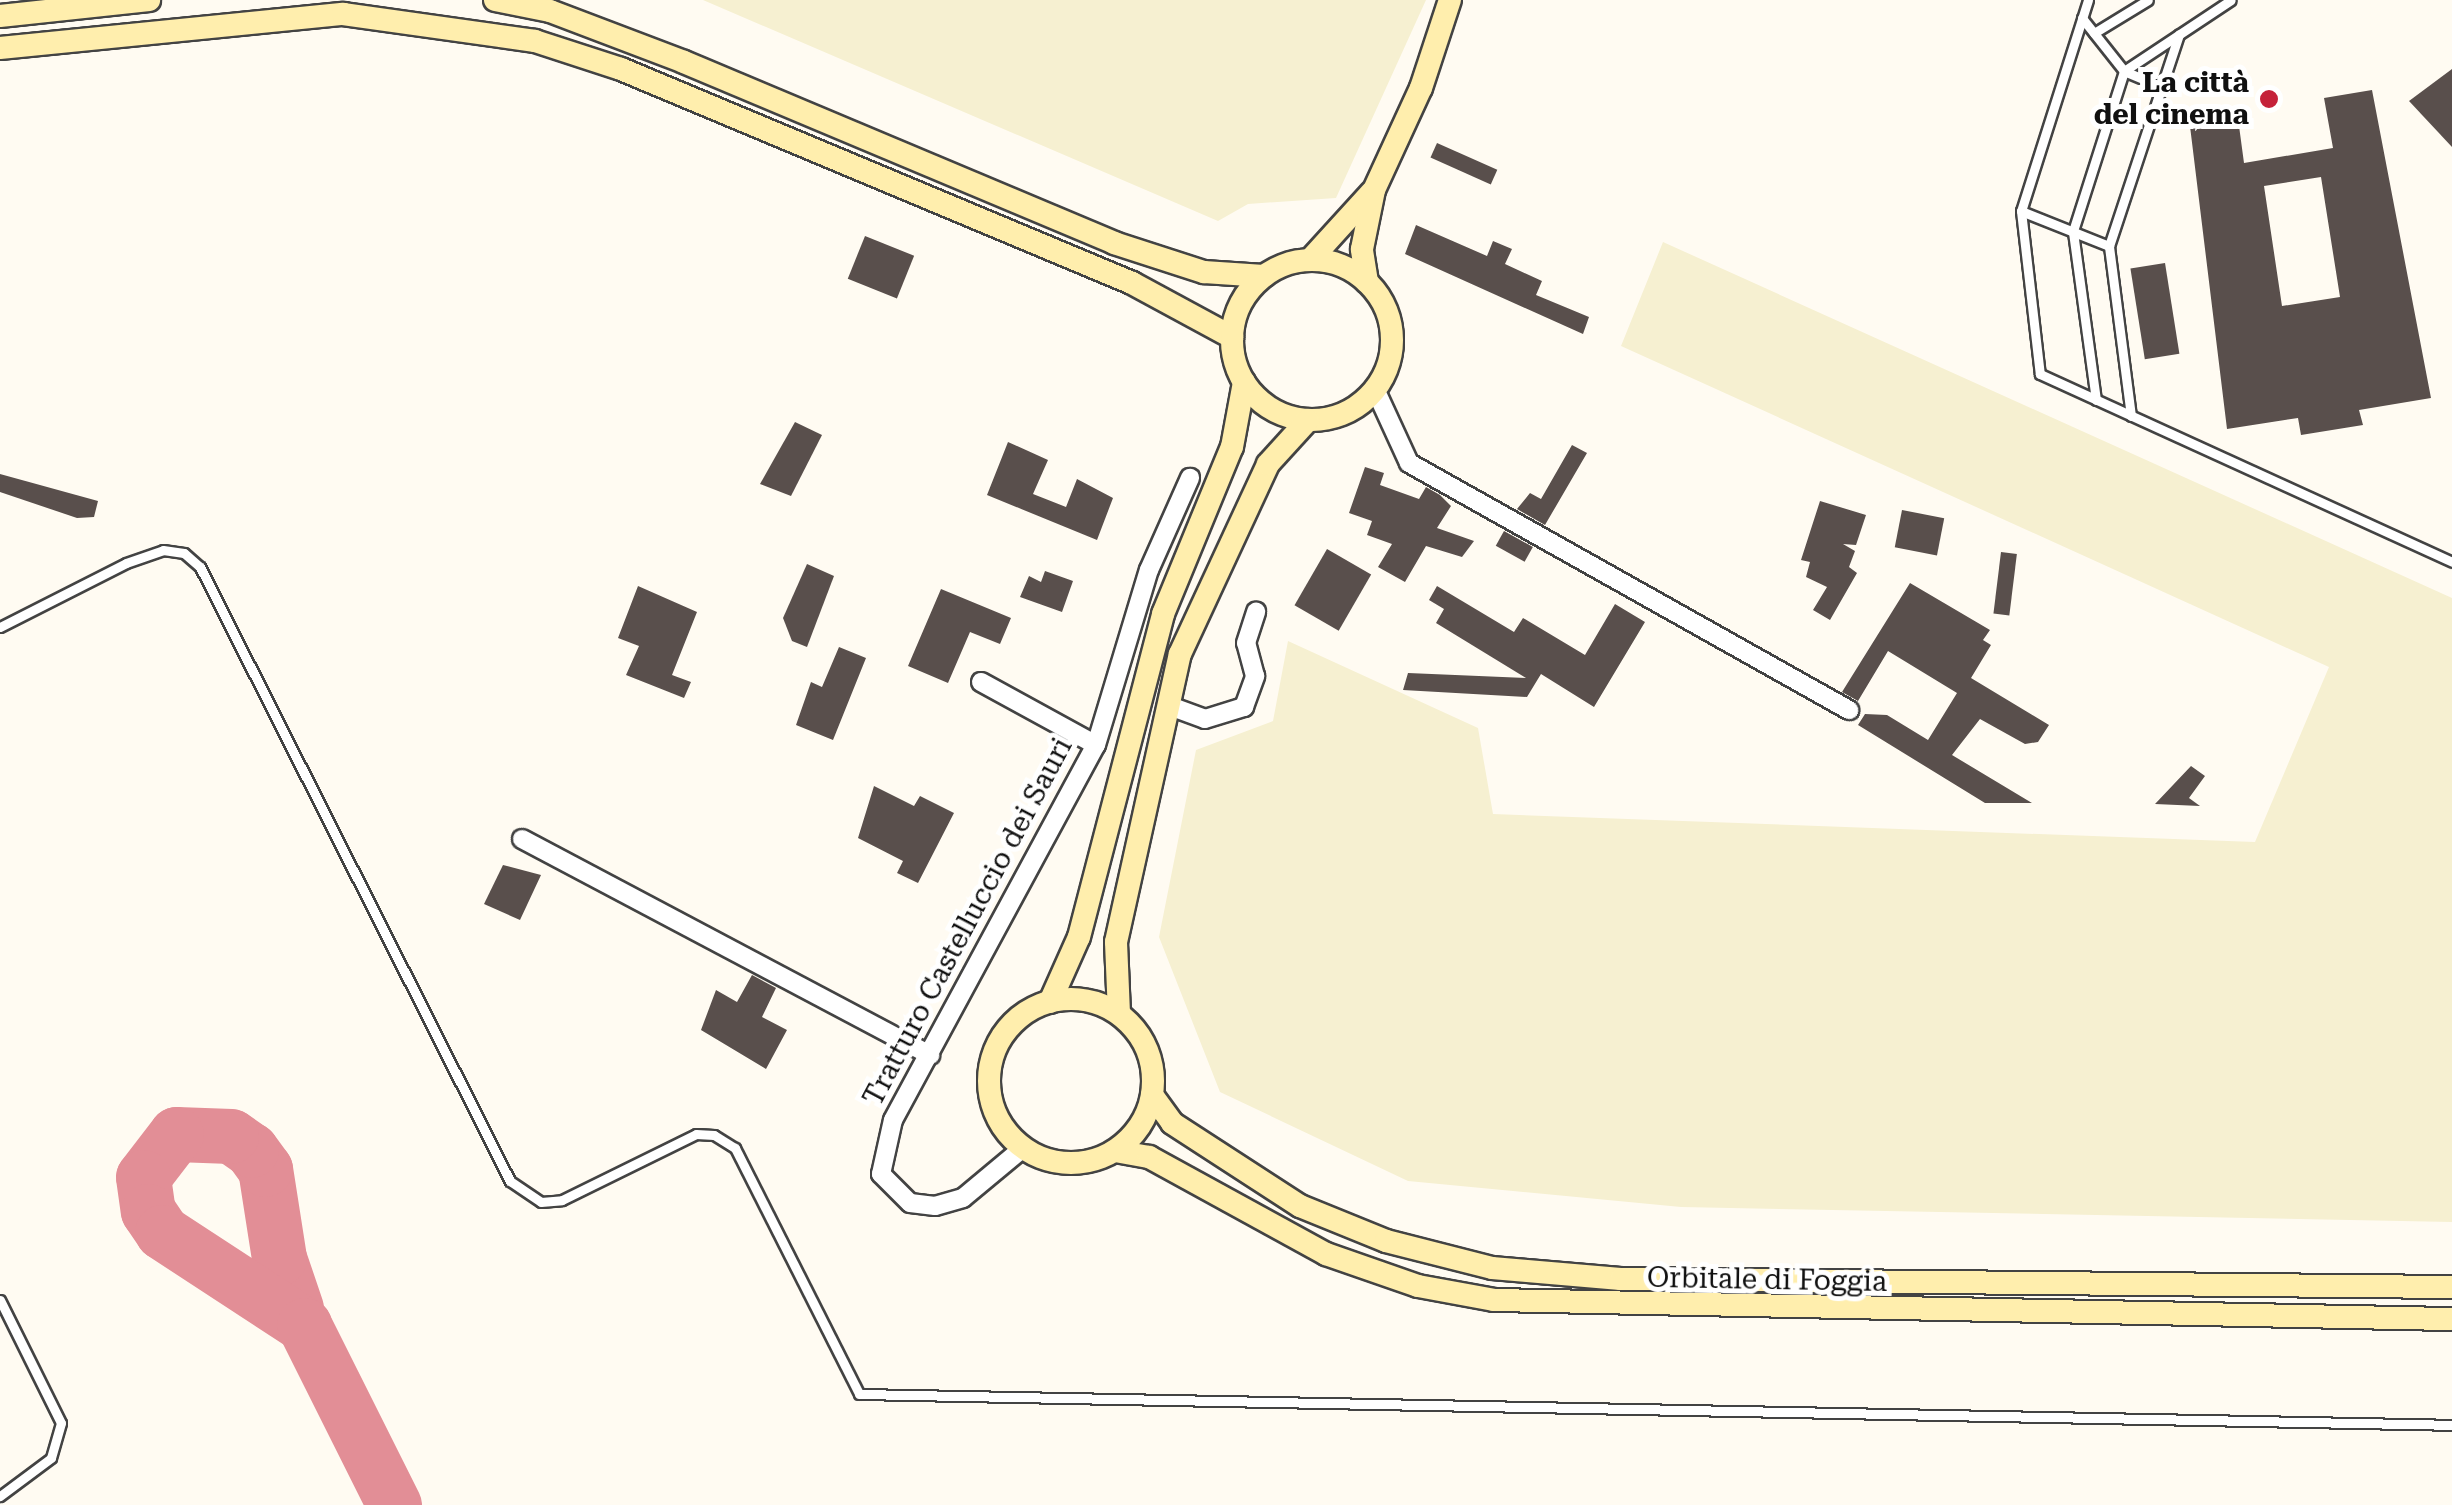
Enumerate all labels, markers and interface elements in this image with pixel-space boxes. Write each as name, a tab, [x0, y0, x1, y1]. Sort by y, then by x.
place label: La città del cinema	[2094, 66, 2249, 132]
marker: La città del cinema	[2258, 88, 2280, 110]
street label: Tratturo Castelluccio dei Sauri	[857, 732, 1079, 1112]
street label: Orbitale di Foggia	[1647, 1261, 1887, 1299]

